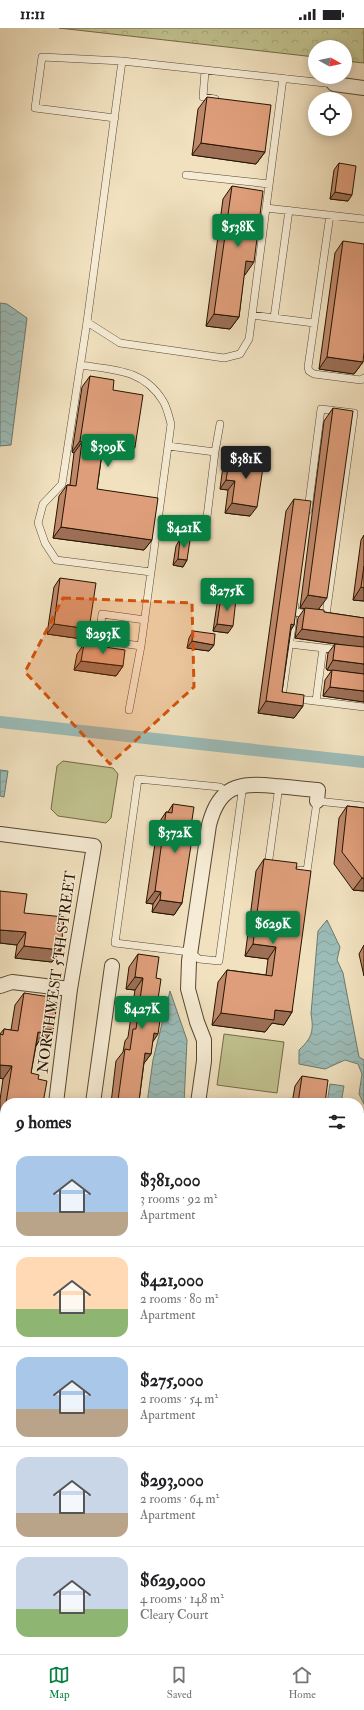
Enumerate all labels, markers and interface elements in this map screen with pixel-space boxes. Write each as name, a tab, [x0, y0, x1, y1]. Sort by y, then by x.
text: 11:11	[20, 5, 45, 24]
north arrow	[308, 40, 352, 84]
map controls	[308, 40, 352, 136]
button: locate	[308, 92, 352, 136]
pin: $538K	[210, 214, 266, 248]
text: $538K	[221, 219, 255, 235]
pin: $309K	[80, 434, 136, 468]
text: $309K	[91, 439, 125, 455]
pin: $381K	[218, 446, 274, 480]
text: $381K	[230, 451, 262, 467]
pin: $421K	[156, 515, 212, 549]
text: $421K	[167, 520, 201, 536]
pin: $275K	[199, 578, 255, 612]
text: $275K	[210, 583, 244, 599]
pin: $293K	[75, 621, 131, 655]
text: $293K	[86, 626, 120, 642]
pin: $372K	[147, 820, 203, 854]
text: $372K	[158, 825, 192, 841]
street label: NORTHWEST 5TH STREET	[33, 870, 81, 1074]
pin: $629K	[245, 911, 301, 945]
text: $629K	[255, 916, 291, 932]
pin: $427K	[114, 996, 170, 1030]
text: $427K	[124, 1001, 160, 1017]
icon: filters	[326, 1111, 348, 1133]
text: 9 homes	[16, 1112, 71, 1133]
text: $381,000	[140, 1170, 200, 1191]
icon: home	[48, 1172, 96, 1220]
text: 3 rooms · 92 m²	[140, 1191, 217, 1207]
text: Apartment	[140, 1207, 196, 1223]
text: $421,000	[140, 1270, 204, 1291]
icon: home	[48, 1273, 96, 1321]
text: 2 rooms · 80 m²	[140, 1291, 218, 1307]
text: Apartment	[140, 1307, 196, 1323]
text: $275,000	[140, 1370, 203, 1391]
icon: home	[48, 1373, 96, 1421]
text: 2 rooms · 54 m²	[140, 1391, 218, 1407]
text: Apartment	[140, 1407, 196, 1423]
text: $293,000	[140, 1470, 204, 1491]
icon: home	[48, 1473, 96, 1521]
text: 2 rooms · 64 m²	[140, 1491, 219, 1507]
text: Apartment	[140, 1507, 196, 1523]
text: $629,000	[140, 1570, 206, 1591]
icon: home	[48, 1573, 96, 1621]
text: 4 rooms · 148 m²	[140, 1591, 224, 1607]
text: Cleary Court	[140, 1607, 208, 1623]
tab: Map	[48, 1664, 70, 1701]
tab: Saved	[167, 1664, 192, 1701]
tab: Home	[288, 1664, 316, 1701]

